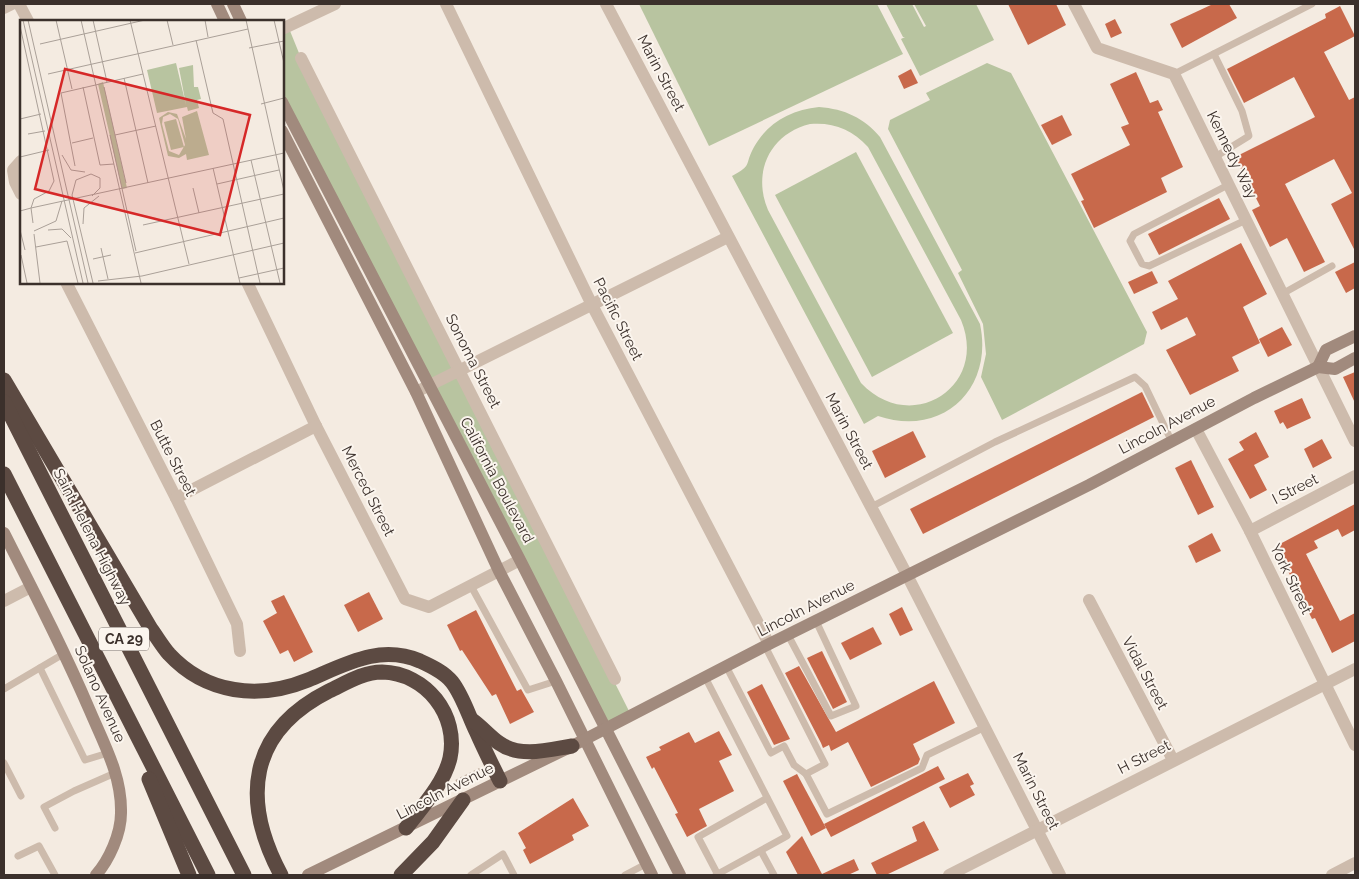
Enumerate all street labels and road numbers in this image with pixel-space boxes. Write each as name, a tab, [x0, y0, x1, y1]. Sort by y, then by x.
street label: Marin Street	[633, 32, 689, 114]
street label: Kennedy Way	[1203, 108, 1261, 202]
street label: Pacific Street	[590, 275, 646, 363]
street label: Sonoma Street	[442, 311, 504, 411]
street label: Marin Street	[821, 390, 877, 472]
street label: Lincoln Avenue	[1116, 392, 1218, 458]
street label: California Boulevard	[456, 414, 538, 546]
street label: Butte Street	[146, 417, 200, 499]
street label: Merced Street	[338, 443, 398, 539]
street label: Saint Helena Highway	[50, 465, 134, 609]
street label: I Street	[1269, 470, 1321, 508]
street label: York Street	[1266, 541, 1316, 617]
street label: Lincoln Avenue	[754, 576, 858, 640]
road number: CA 29	[99, 628, 149, 650]
street label: Vidal Street	[1118, 633, 1172, 713]
street label: Solano Avenue	[71, 643, 129, 745]
street label: H Street	[1115, 736, 1173, 778]
street label: Marin Street	[1009, 750, 1063, 832]
street label: Lincoln Avenue	[393, 759, 497, 823]

